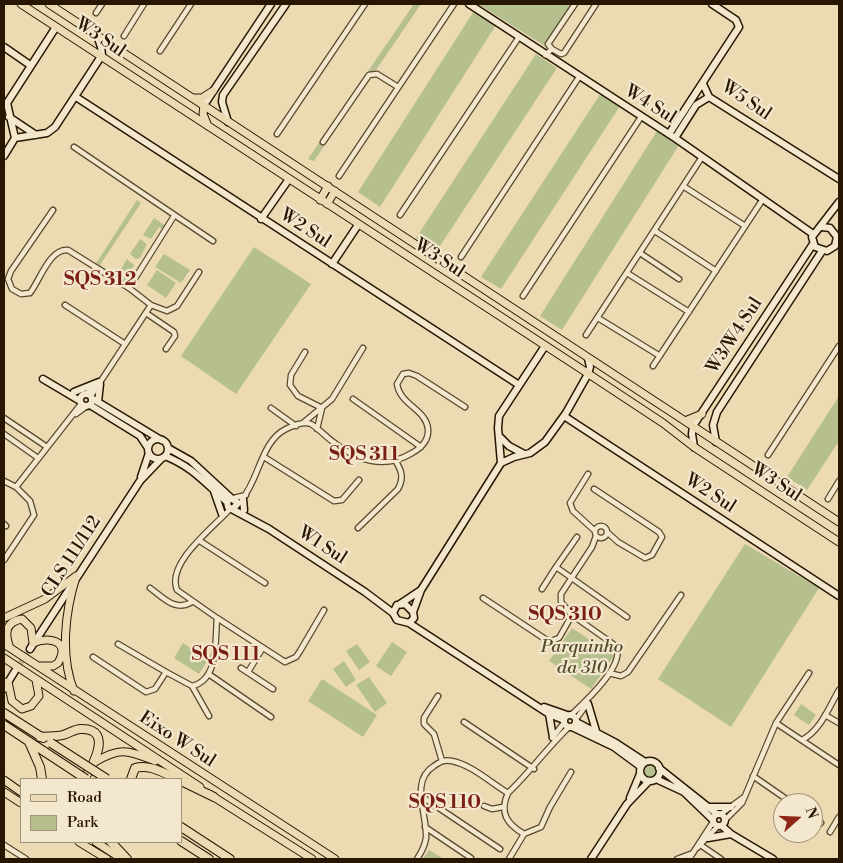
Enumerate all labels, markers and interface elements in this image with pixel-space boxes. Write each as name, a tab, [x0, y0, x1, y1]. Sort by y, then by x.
street label: W3 Sul	[71, 13, 129, 63]
street label: W5 Sul	[717, 76, 775, 126]
street label: W4 Sul	[620, 81, 680, 129]
street label: W2 Sul	[276, 205, 334, 253]
street label: W3 Sul	[410, 235, 468, 283]
district label: SQS 312	[64, 269, 136, 291]
street label: W3/W4 Sul	[702, 294, 768, 378]
district label: SQS 311	[329, 444, 399, 466]
street label: W3 Sul	[747, 459, 805, 507]
street label: W2 Sul	[681, 470, 739, 518]
street label: CLS 111/112	[38, 512, 106, 602]
street label: W1 Sul	[294, 522, 350, 570]
district label: SQS 310	[528, 604, 602, 626]
park label: Parquinho da 310	[541, 637, 623, 680]
district label: SQS 111	[192, 644, 260, 666]
street label: Eixo W Sul	[135, 707, 219, 773]
legend	[20, 778, 182, 843]
text: Road	[67, 788, 102, 807]
district label: SQS 110	[409, 792, 481, 814]
north arrow	[773, 793, 823, 843]
text: N	[801, 805, 822, 821]
text: Park	[67, 813, 98, 832]

